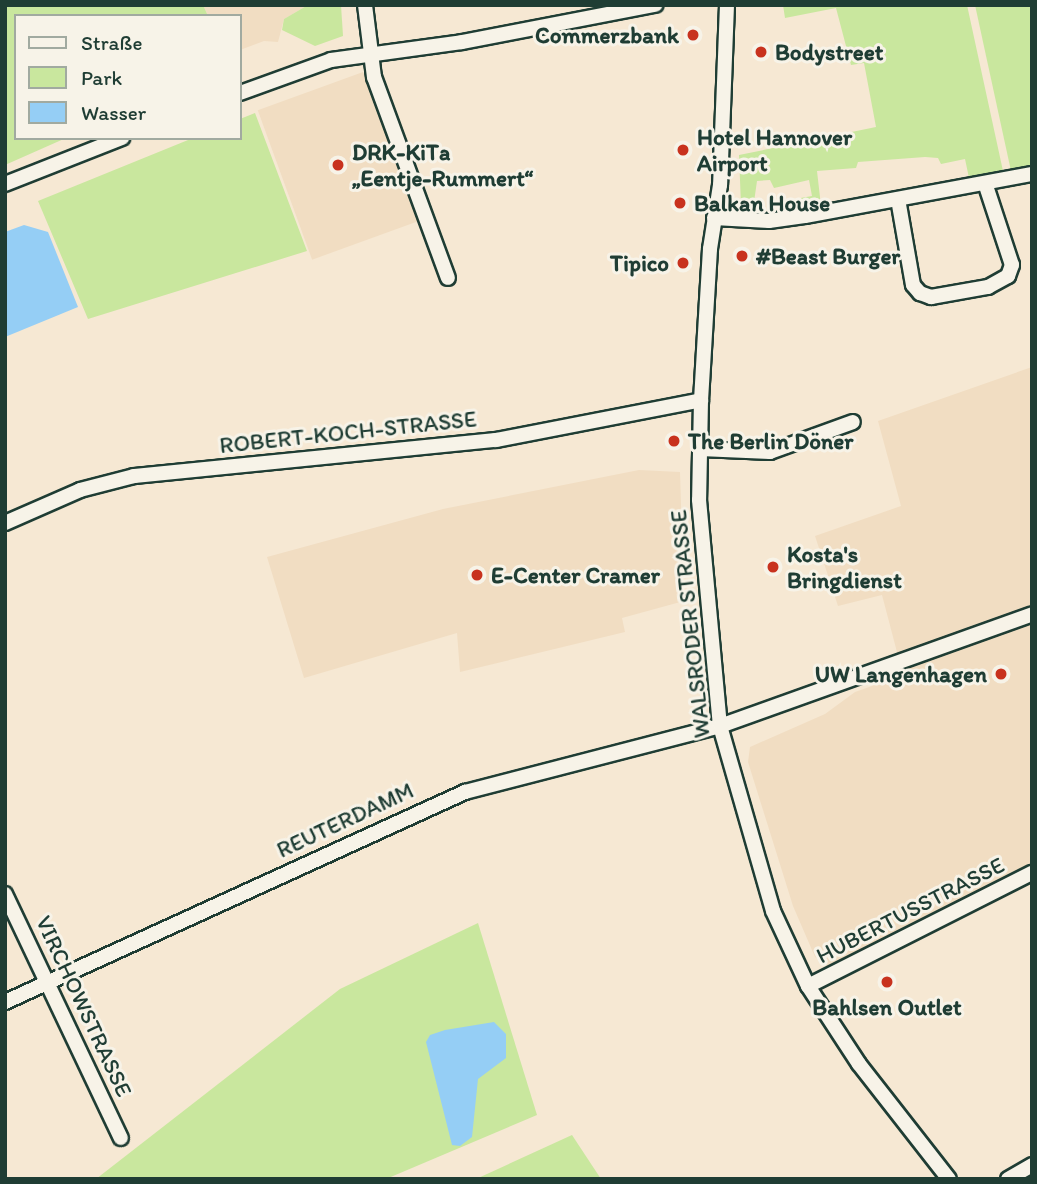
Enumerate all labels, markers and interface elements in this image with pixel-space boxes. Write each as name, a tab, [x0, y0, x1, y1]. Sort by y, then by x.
legend	[14, 14, 242, 140]
place label: Commerzbank	[535, 21, 679, 49]
marker: Commerzbank	[685, 27, 701, 43]
text: Straße	[81, 30, 142, 55]
place label: Bodystreet	[775, 38, 883, 66]
marker: Bodystreet	[753, 44, 769, 60]
text: Park	[81, 65, 122, 90]
text: Wasser	[81, 100, 146, 125]
place label: Hotel Hannover Airport	[697, 123, 852, 177]
place label: DRK-KiTa „Eentje-Rummert“	[352, 138, 533, 192]
marker: Hotel Hannover Airport	[675, 142, 691, 158]
marker: DRK-KiTa „Eentje-Rummert“	[330, 157, 346, 173]
place label: Balkan House	[694, 189, 830, 217]
marker: Balkan House	[672, 195, 688, 211]
place label: #Beast Burger	[756, 242, 901, 270]
marker: #Beast Burger	[734, 248, 750, 264]
place label: Tipico	[610, 249, 669, 277]
marker: Tipico	[675, 255, 691, 271]
street label: ROBERT-KOCH-STRASSE	[218, 405, 478, 459]
place label: The Berlin Döner	[688, 427, 855, 455]
marker: The Berlin Döner	[666, 433, 682, 449]
street label: WALSRODER STRASSE	[664, 509, 716, 739]
place label: Kosta's Bringdienst	[787, 540, 902, 594]
marker: Kosta's Bringdienst	[765, 559, 781, 575]
place label: E-Center Cramer	[491, 561, 660, 589]
marker: E-Center Cramer	[469, 567, 485, 583]
place label: UW Langenhagen	[815, 660, 987, 688]
marker: UW Langenhagen	[993, 666, 1009, 682]
street label: REUTERDAMM	[272, 776, 418, 864]
street label: HUBERTUSSTRASSE	[811, 851, 1009, 969]
street label: VIRCHOWSTRASSE	[30, 911, 138, 1101]
marker: Bahlsen Outlet	[879, 974, 895, 990]
place label: Bahlsen Outlet	[812, 993, 962, 1021]

